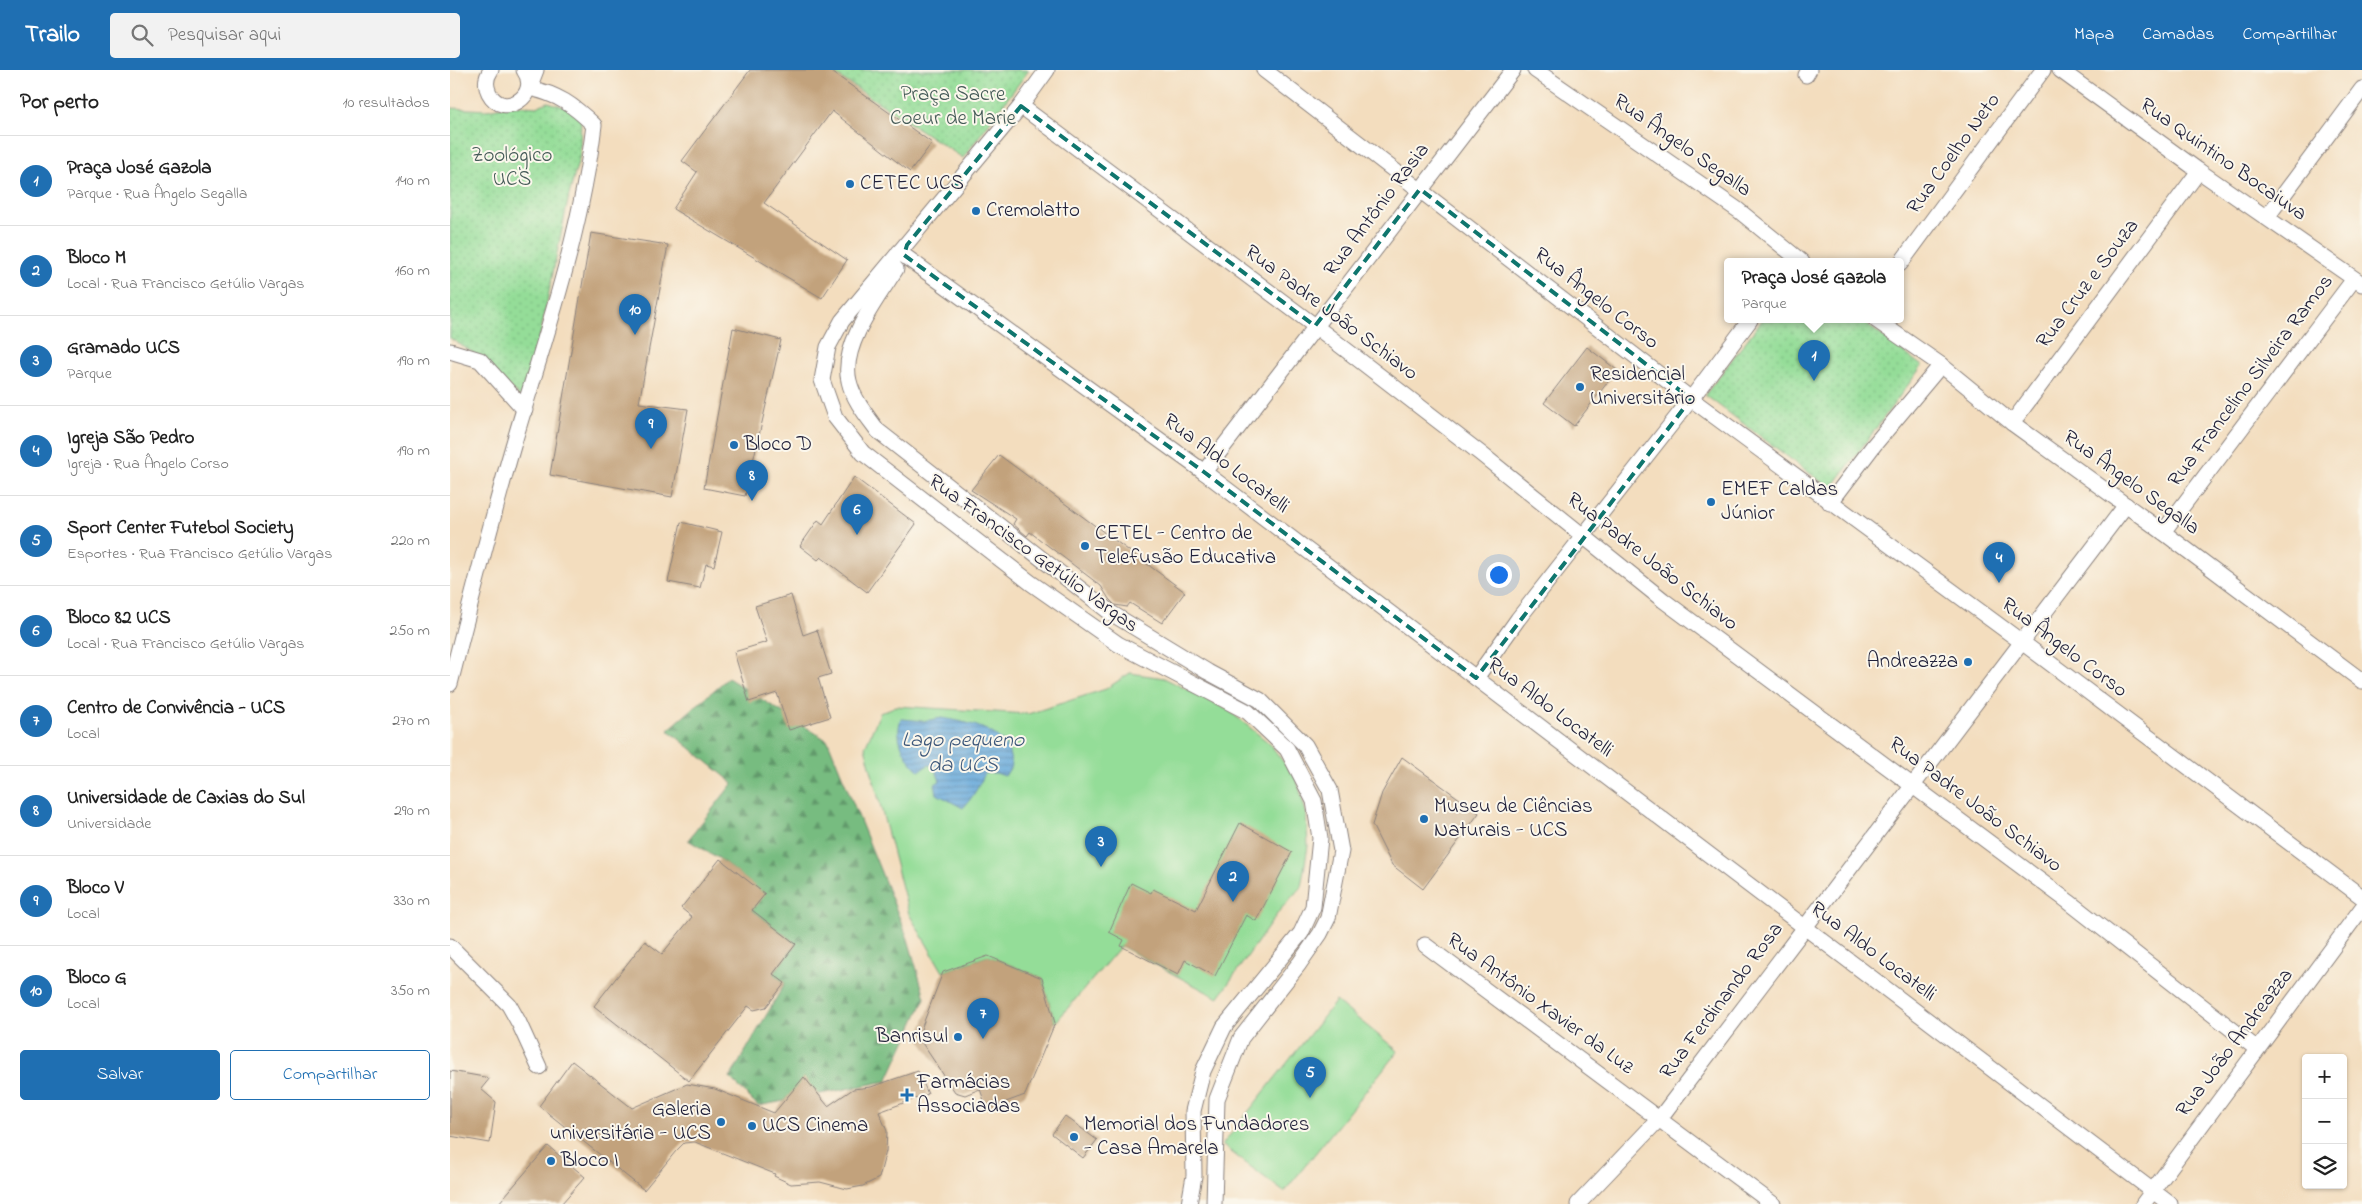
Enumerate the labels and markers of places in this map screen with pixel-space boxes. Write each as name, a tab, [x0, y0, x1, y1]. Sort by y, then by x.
place label: CETEC UCS	[860, 169, 964, 199]
marker: CETEC UCS	[844, 178, 856, 190]
place label: Cremolatto	[986, 196, 1080, 226]
marker: Cremolatto	[970, 205, 982, 217]
pin: 10	[619, 294, 651, 335]
pin: 1	[1798, 340, 1830, 381]
place label: Residencial Universitário	[1590, 360, 1695, 414]
marker: Residencial Universitário	[1574, 381, 1586, 393]
pin: 9	[635, 408, 667, 449]
place label: Bloco D	[743, 430, 812, 460]
marker: Bloco D	[728, 439, 740, 451]
pin: 8	[736, 460, 768, 501]
place label: EMEF Caldas Júnior	[1721, 475, 1838, 529]
pin: 6	[841, 494, 873, 535]
marker: EMEF Caldas Júnior	[1705, 496, 1717, 508]
place label: CETEL - Centro de Telefusão Educativa	[1095, 519, 1276, 573]
marker: CETEL - Centro de Telefusão Educativa	[1079, 540, 1091, 552]
pin: 4	[1983, 542, 2015, 583]
place label: Andreazza	[1867, 647, 1958, 677]
marker: Andreazza	[1962, 656, 1974, 668]
place label: Museu de Ciências Naturais - UCS	[1434, 792, 1593, 846]
marker: Museu de Ciências Naturais - UCS	[1418, 813, 1430, 825]
pin: 3	[1085, 826, 1117, 867]
pin: 2	[1217, 861, 1249, 902]
pin: 7	[967, 998, 999, 1039]
place label: Banrisul	[875, 1022, 948, 1052]
marker: Banrisul	[952, 1031, 964, 1043]
pin: 5	[1294, 1057, 1326, 1098]
place label: Farmácias Associadas	[916, 1068, 1021, 1122]
marker: Farmácias Associadas	[901, 1089, 913, 1101]
place label: Galeria universitária - UCS	[550, 1095, 711, 1149]
place label: Memorial dos Fundadores - Casa Amarela	[1084, 1110, 1309, 1164]
place label: UCS Cinema	[762, 1111, 868, 1141]
marker: Galeria universitária - UCS	[715, 1116, 727, 1128]
marker: UCS Cinema	[746, 1120, 758, 1132]
marker: Memorial dos Fundadores - Casa Amarela	[1068, 1131, 1080, 1143]
place label: Bloco I	[560, 1146, 619, 1176]
marker: Bloco I	[545, 1155, 557, 1167]

